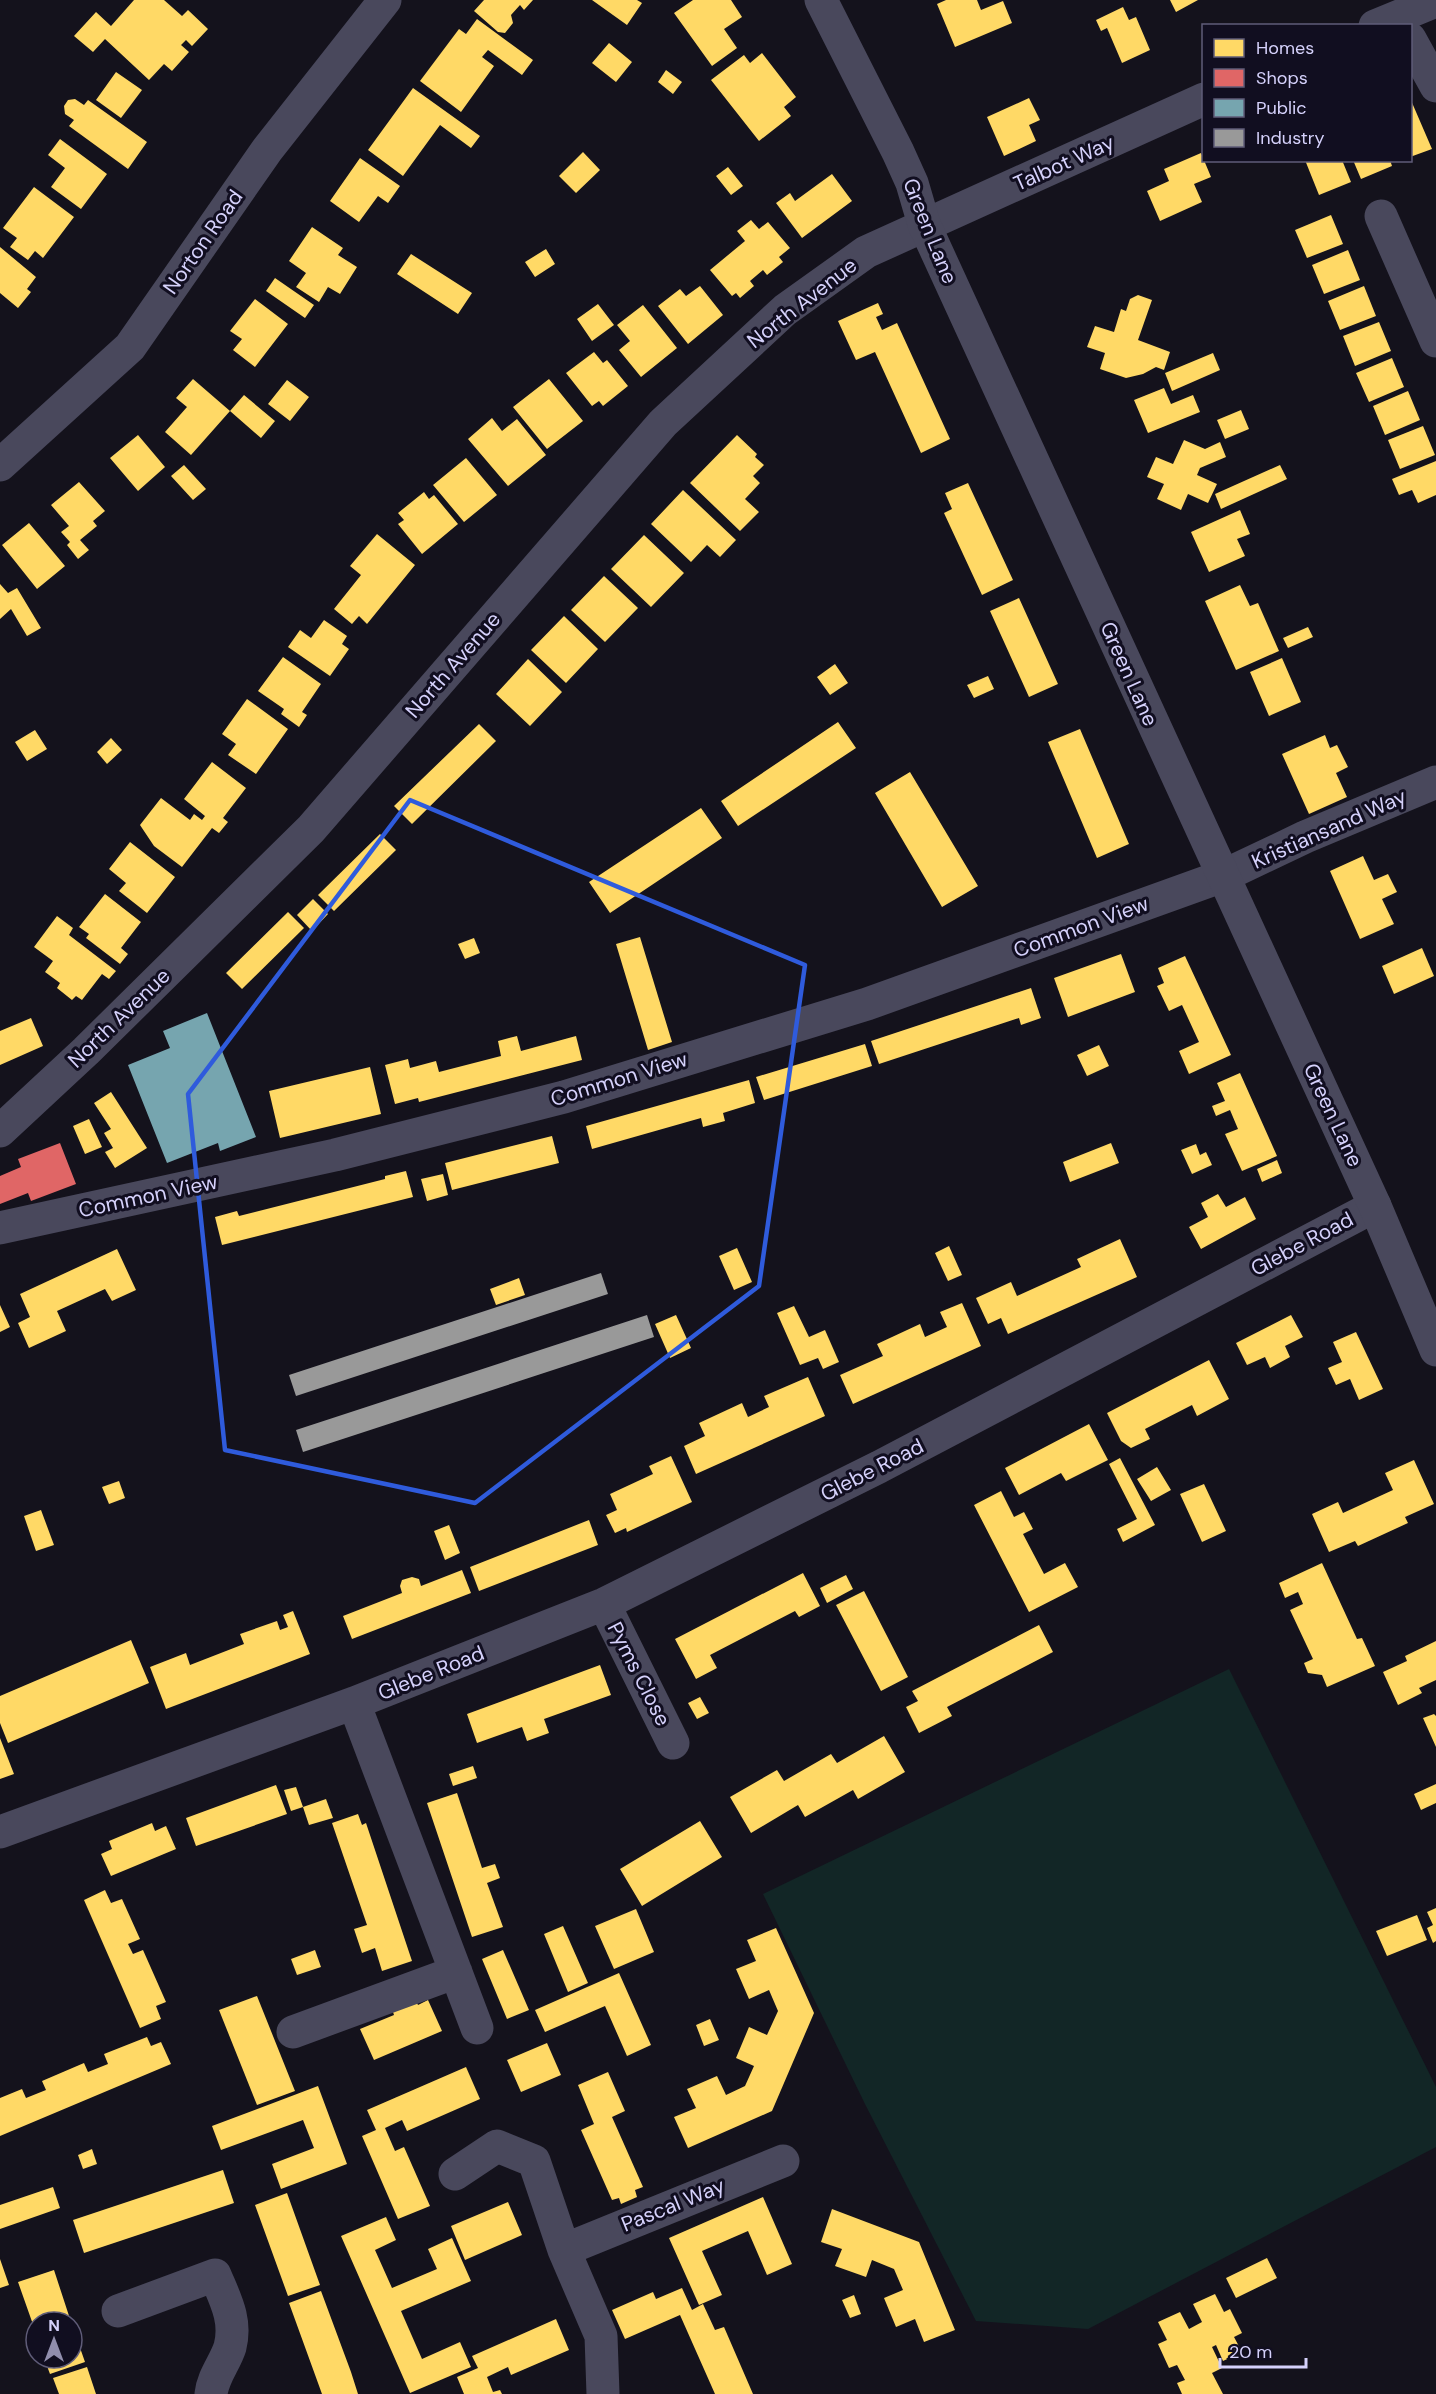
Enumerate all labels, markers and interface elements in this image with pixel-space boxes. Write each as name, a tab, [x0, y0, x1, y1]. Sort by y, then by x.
legend	[1202, 24, 1412, 162]
text: Homes	[1256, 36, 1314, 60]
text: Shops	[1256, 66, 1308, 90]
text: Public	[1256, 96, 1307, 120]
text: Industry	[1256, 126, 1325, 150]
street label: Talbot Way	[1009, 128, 1119, 198]
street label: Green Lane	[896, 174, 964, 288]
street label: Norton Road	[157, 184, 249, 300]
street label: North Avenue	[741, 251, 863, 355]
street label: North Avenue	[399, 606, 507, 724]
street label: Green Lane	[1094, 617, 1164, 731]
street label: Kristiansand Way	[1247, 782, 1411, 876]
street label: Common View	[1010, 890, 1152, 964]
street label: North Avenue	[62, 962, 176, 1074]
street label: Common View	[547, 1045, 691, 1113]
street label: Green Lane	[1297, 1059, 1369, 1171]
street label: Common View	[76, 1168, 220, 1224]
street label: Glebe Road	[1246, 1205, 1358, 1283]
street label: Glebe Road	[816, 1432, 928, 1508]
street label: Pyms Close	[601, 1617, 677, 1731]
street label: Glebe Road	[374, 1639, 488, 1707]
street label: Pascal Way	[617, 2171, 729, 2238]
north arrow	[24, 2310, 84, 2370]
text: N	[48, 2315, 60, 2336]
scale bar	[1220, 2331, 1306, 2369]
text: 20 m	[1229, 2340, 1272, 2364]

